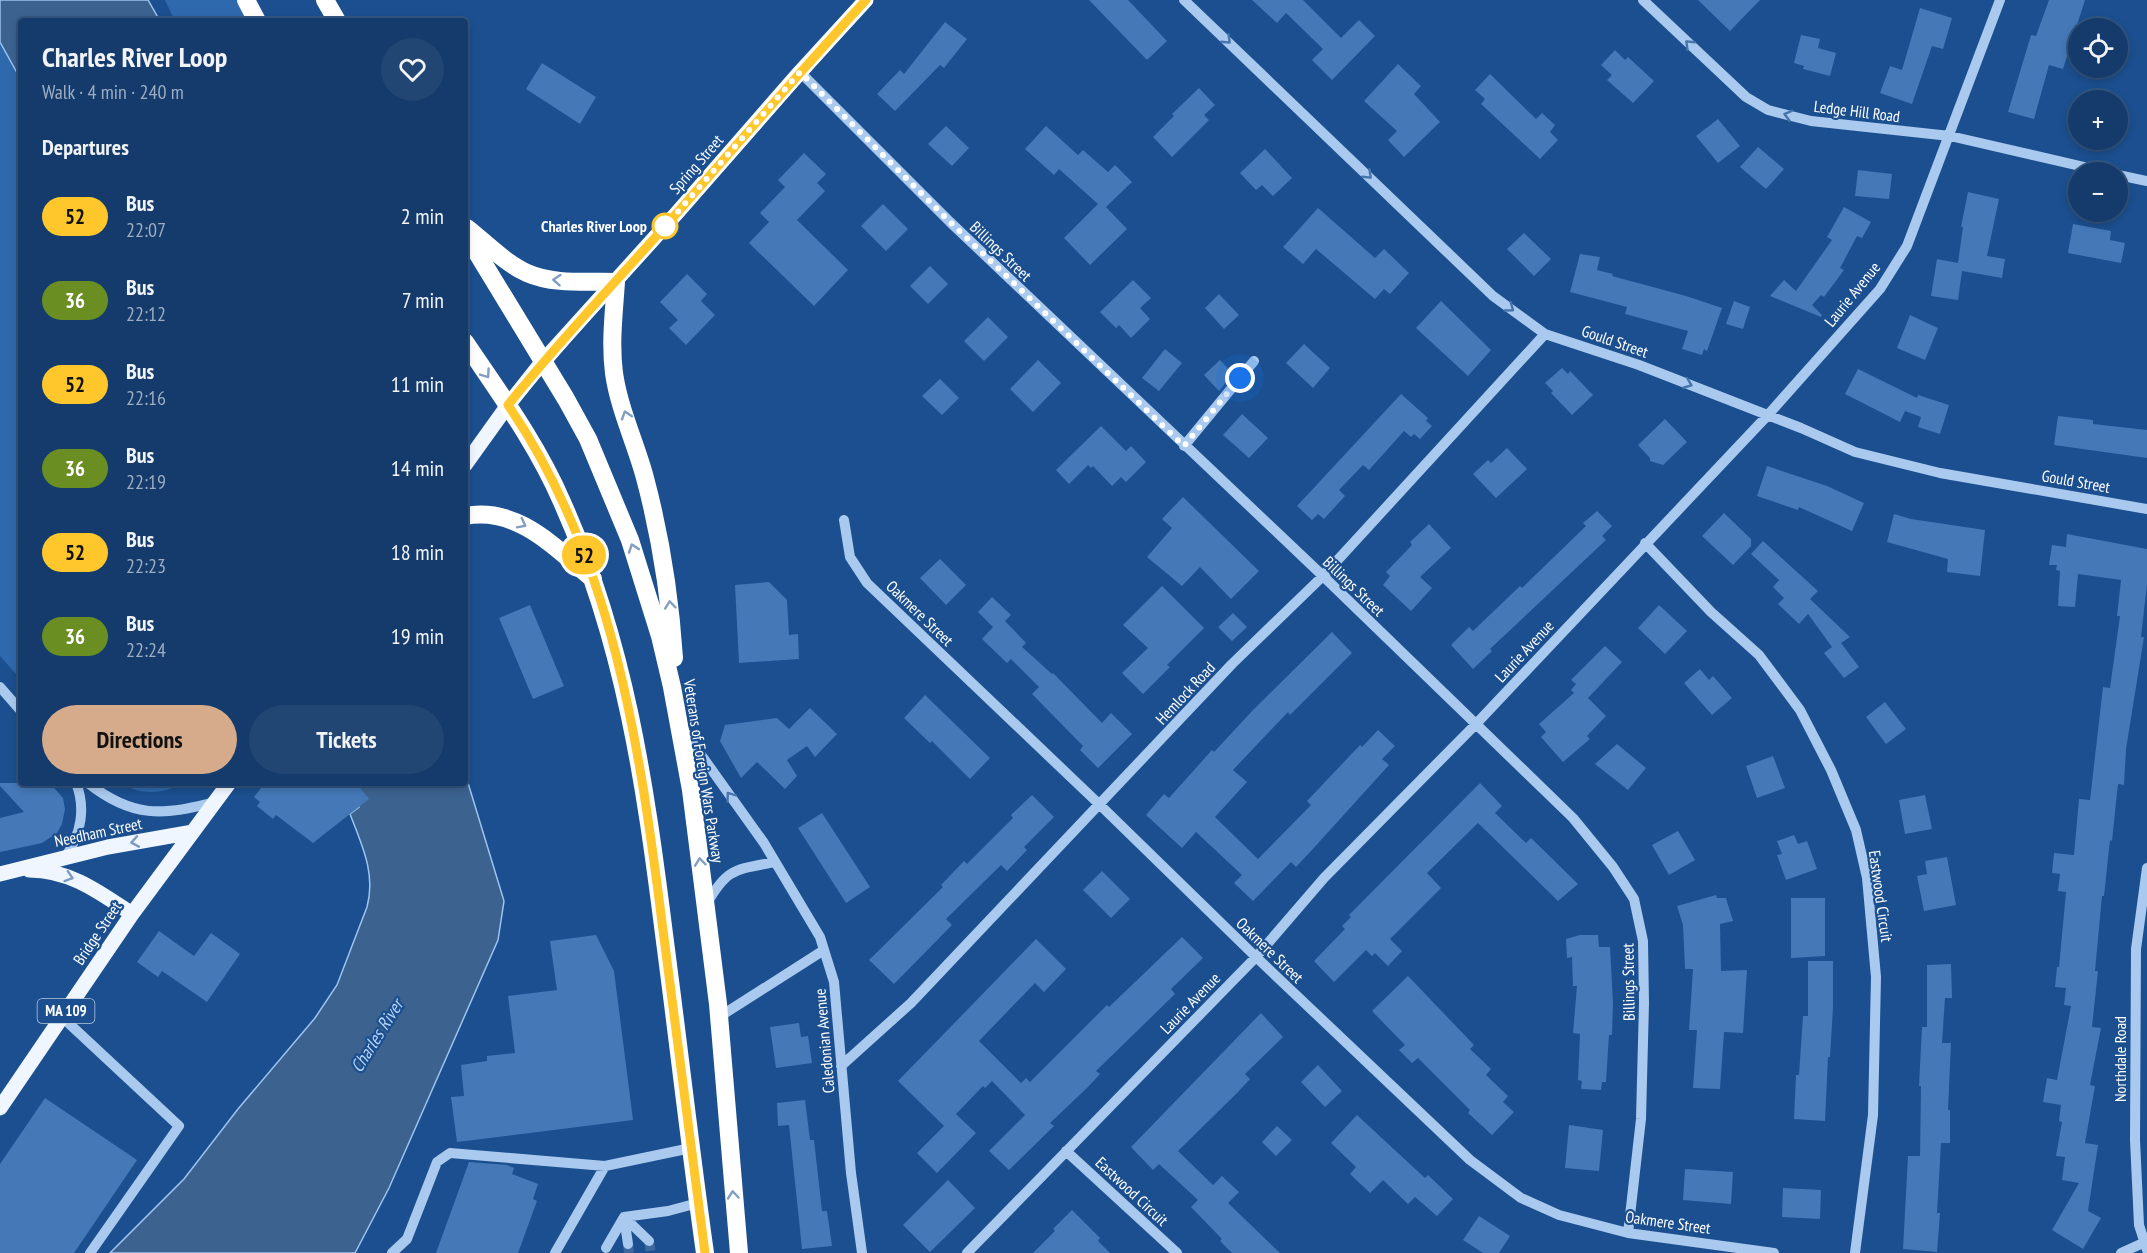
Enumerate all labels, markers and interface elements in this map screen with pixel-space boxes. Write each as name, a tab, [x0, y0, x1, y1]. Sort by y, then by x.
map controls	[2068, 18, 2128, 222]
button: locate	[2068, 18, 2128, 78]
one-way arrow	[1220, 33, 1231, 44]
text: Charles River Loop	[42, 38, 227, 75]
button: heart	[381, 38, 444, 101]
one-way arrow	[1686, 40, 1697, 51]
text: Walk · 4 min · 240 m	[42, 79, 184, 105]
button: +	[2068, 90, 2128, 150]
street label: Ledge Hill Road	[1813, 96, 1901, 126]
one-way arrow	[1783, 110, 1794, 122]
street label: Spring Street	[665, 130, 728, 198]
text: Departures	[42, 133, 129, 161]
button: −	[2068, 162, 2128, 222]
one-way arrow	[1361, 168, 1371, 179]
text: Bus	[126, 189, 154, 217]
text: 2 min	[401, 202, 444, 230]
text: 52	[65, 203, 85, 230]
marker: Charles River Loop	[652, 213, 678, 239]
place label: Charles River Loop	[541, 216, 647, 236]
text: 22:07	[126, 217, 166, 243]
street label: Billings Street	[966, 217, 1036, 286]
street label: Laurie Avenue	[1820, 258, 1884, 330]
text: Bus	[126, 273, 154, 301]
one-way arrow	[553, 274, 562, 287]
text: 7 min	[402, 286, 444, 314]
text: 36	[65, 287, 85, 314]
text: 22:12	[126, 301, 166, 327]
one-way arrow	[1503, 301, 1514, 312]
street label: Gould Street	[1579, 320, 1651, 362]
text: Bus	[126, 357, 154, 385]
your location	[1225, 363, 1255, 393]
one-way arrow	[479, 367, 490, 378]
text: 11 min	[391, 370, 444, 398]
text: 52	[65, 371, 85, 398]
one-way arrow	[1681, 377, 1692, 389]
text: 22:16	[126, 385, 166, 411]
one-way arrow	[620, 410, 633, 421]
text: Bus	[126, 441, 154, 469]
text: 14 min	[391, 454, 444, 482]
text: 36	[65, 455, 85, 482]
street label: Gould Street	[2040, 465, 2112, 497]
text: 22:19	[126, 469, 166, 495]
one-way arrow	[515, 517, 526, 529]
text: Bus	[126, 525, 154, 553]
line badge: 52	[557, 536, 611, 574]
text: 18 min	[391, 538, 444, 566]
text: 52	[65, 539, 85, 566]
text: 52	[574, 542, 594, 569]
one-way arrow	[627, 543, 640, 554]
street label: Billings Street	[1319, 552, 1389, 621]
text: 22:23	[126, 553, 166, 579]
street label: Oakmere Street	[882, 576, 958, 650]
one-way arrow	[664, 600, 677, 609]
text: Bus	[126, 609, 154, 637]
street label: Laurie Avenue	[1490, 616, 1558, 686]
text: 19 min	[391, 622, 444, 650]
text: 36	[65, 623, 85, 650]
text: 22:24	[126, 637, 166, 663]
street label: Hemlock Road	[1151, 657, 1219, 729]
street label: Veterans of Foreign Wars Parkway	[679, 677, 728, 864]
button: Directions	[42, 705, 237, 774]
button: Tickets	[249, 705, 444, 774]
one-way arrow	[727, 792, 738, 803]
street label: Needham Street	[52, 813, 144, 851]
one-way arrow	[130, 835, 140, 848]
street label: Eastwood Circuit	[1865, 849, 1897, 944]
one-way arrow	[694, 857, 706, 866]
one-way arrow	[63, 870, 74, 882]
street label: Bridge Street	[68, 897, 126, 969]
street label: Oakmere Street	[1232, 913, 1308, 987]
street label: Billings Street	[1617, 942, 1639, 1021]
street label: Laurie Avenue	[1156, 968, 1224, 1038]
street label: Caledonian Avenue	[809, 988, 839, 1094]
water label: Charles River	[345, 992, 410, 1076]
road number: MA 109	[38, 999, 94, 1023]
street label: Northdale Road	[2110, 1016, 2130, 1102]
street label: Eastwood Circuit	[1091, 1152, 1173, 1230]
one-way arrow	[727, 1190, 740, 1199]
street label: Oakmere Street	[1624, 1206, 1713, 1238]

